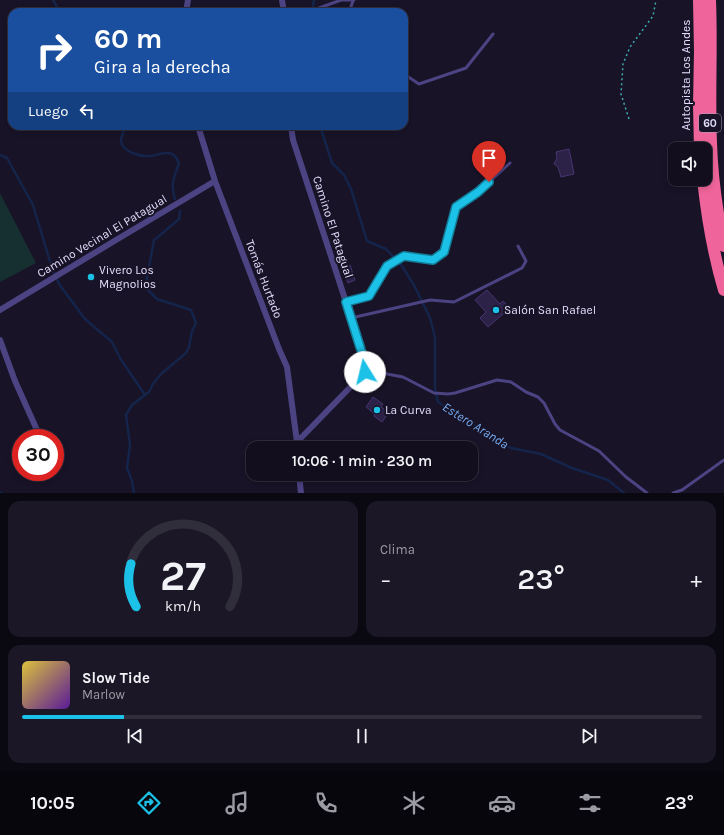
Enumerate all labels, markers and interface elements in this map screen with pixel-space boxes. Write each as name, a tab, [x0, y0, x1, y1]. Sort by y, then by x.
street label: Autopista Los Andes	[679, 19, 693, 131]
text: 60 m	[94, 22, 162, 55]
icon: right	[28, 24, 80, 76]
text: Gira a la derecha	[94, 56, 231, 78]
icon: left	[76, 100, 98, 122]
text: Luego	[28, 102, 68, 120]
road number: 60	[699, 114, 721, 132]
pin	[472, 141, 506, 182]
map controls	[668, 142, 712, 186]
button: sound	[668, 142, 712, 186]
icon: arrive	[478, 147, 500, 169]
street label: Camino El Patagual	[310, 174, 356, 280]
street label: Camino Vecinal El Patagual	[34, 192, 170, 280]
street label: Tomás Hurtado	[243, 238, 285, 320]
place label: Vivero Los Magnolios	[99, 263, 156, 291]
marker: Vivero Los Magnolios	[86, 272, 96, 282]
place label: Salón San Rafael	[504, 303, 596, 317]
marker: Salón San Rafael	[491, 305, 501, 315]
position arrow	[344, 351, 386, 393]
water label: Estero Aranda	[440, 399, 512, 452]
place label: La Curva	[385, 403, 432, 417]
marker: La Curva	[372, 405, 382, 415]
speed limit sign: 30	[12, 429, 64, 481]
text: 10:06 · 1 min · 230 m	[292, 452, 432, 470]
text: Clima	[380, 542, 415, 557]
text: 27	[160, 552, 206, 600]
text: 23°	[517, 561, 565, 597]
text: −	[380, 567, 392, 593]
text: +	[690, 567, 702, 593]
text: km/h	[165, 598, 201, 615]
text: Slow Tide	[82, 669, 150, 687]
text: Marlow	[82, 687, 125, 702]
icon: previous	[124, 725, 146, 747]
icon: pause	[351, 725, 373, 747]
icon: next	[578, 725, 600, 747]
icon: directions	[135, 789, 163, 817]
icon: music	[223, 789, 251, 817]
icon: phone	[312, 789, 340, 817]
icon: climate	[400, 789, 428, 817]
icon: car	[488, 789, 516, 817]
icon: filters	[576, 789, 604, 817]
text: 10:05	[30, 792, 75, 814]
text: 23°	[665, 792, 694, 814]

